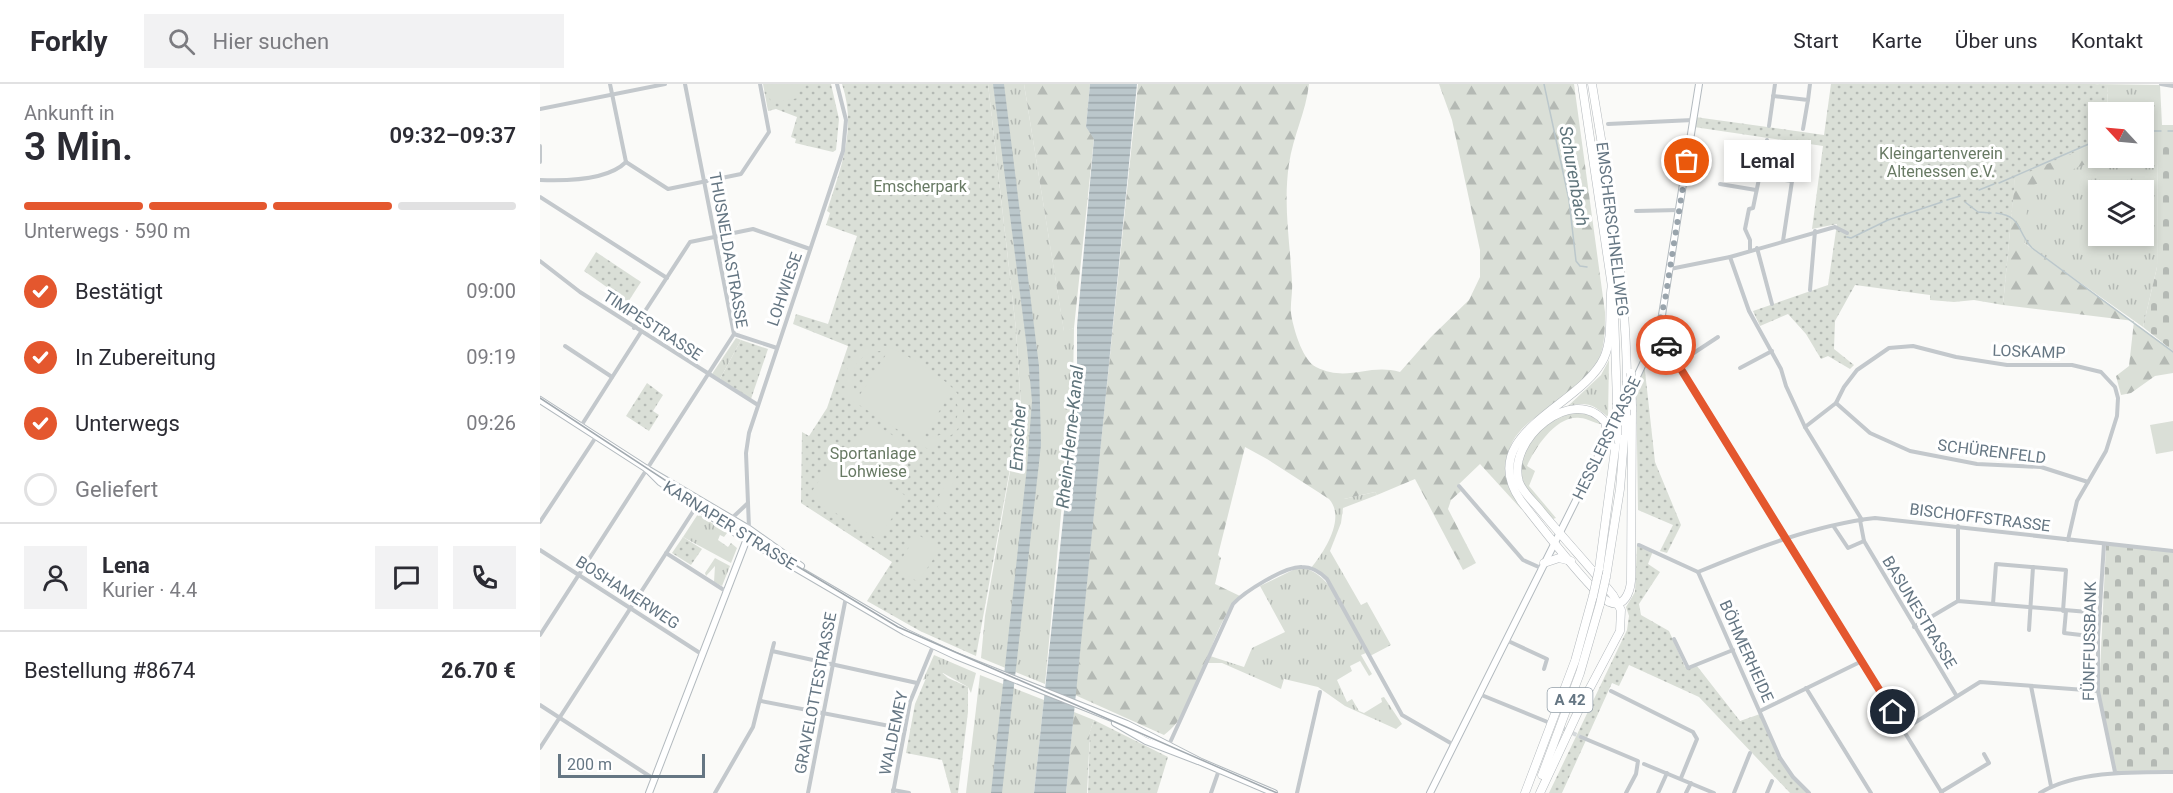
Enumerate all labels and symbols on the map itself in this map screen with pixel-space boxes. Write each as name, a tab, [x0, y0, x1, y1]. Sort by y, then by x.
north arrow	[2088, 102, 2154, 168]
water label: Schurenbach	[1555, 124, 1594, 228]
pin	[1661, 135, 1712, 186]
callout: Lemal	[1723, 140, 1810, 182]
street label: EMSCHERSCHNELLWEG	[1592, 141, 1633, 317]
park label: Kleingartenverein Altenessen e.V.	[1879, 144, 2003, 181]
street label: THUSNELDASTRASSE	[705, 171, 752, 330]
park label: Emscherpark	[873, 177, 968, 196]
street label: LOHWIESE	[763, 250, 806, 329]
street label: TIMPESTRASSE	[600, 286, 706, 365]
courier	[1636, 315, 1696, 375]
street label: LOSKAMP	[1992, 341, 2066, 362]
water label: Rhein-Herne-Kanal	[1052, 364, 1088, 509]
street label: HESSLERSTRASSE	[1568, 374, 1644, 503]
water label: Emscher	[1005, 401, 1030, 472]
street label: SCHÜRENFELD	[1937, 435, 2047, 468]
park label: Sportanlage Lohwiese	[830, 444, 916, 481]
street label: KARNAPER STRASSE	[660, 477, 800, 574]
street label: BISCHOFFSTRASSE	[1908, 499, 2051, 536]
street label: BOSHAMERWEG	[572, 552, 683, 633]
street label: BASUNESTRASSE	[1878, 552, 1961, 672]
street label: FÜNFFUSSBANK	[2079, 580, 2100, 701]
street label: BÖHMERHEIDE	[1716, 597, 1778, 705]
street label: GRAVELOTTESTRASSE	[790, 611, 841, 776]
pin	[1867, 686, 1918, 737]
road number: A 42	[1548, 688, 1592, 712]
street label: WALDEMEY	[875, 689, 912, 777]
scale bar	[558, 751, 705, 778]

